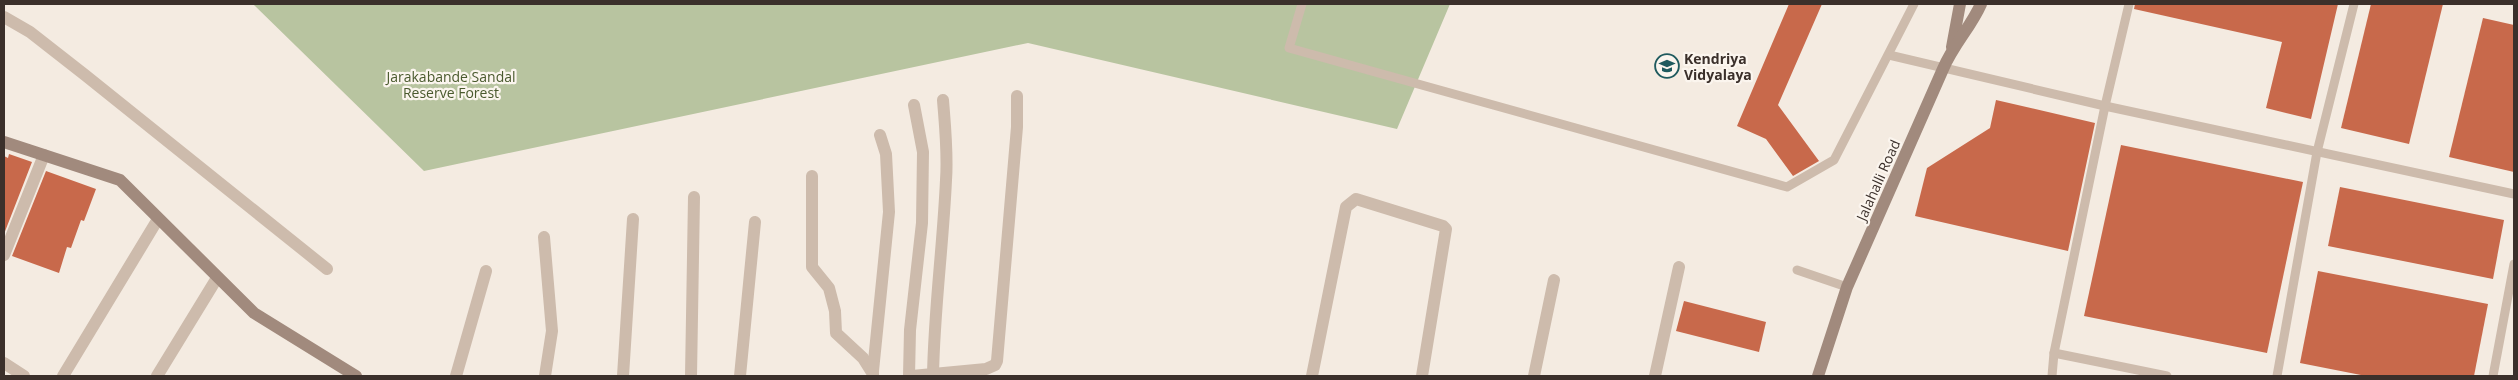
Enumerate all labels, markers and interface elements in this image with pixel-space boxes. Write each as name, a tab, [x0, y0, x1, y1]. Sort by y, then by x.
place label: Kendriya Vidyalaya	[1684, 49, 1752, 84]
school or university icon: Kendriya Vidyalaya	[1654, 53, 1680, 79]
park label: Jarakabande Sandal Reserve Forest	[384, 67, 516, 102]
street label: Jalahalli Road	[1851, 136, 1904, 225]

